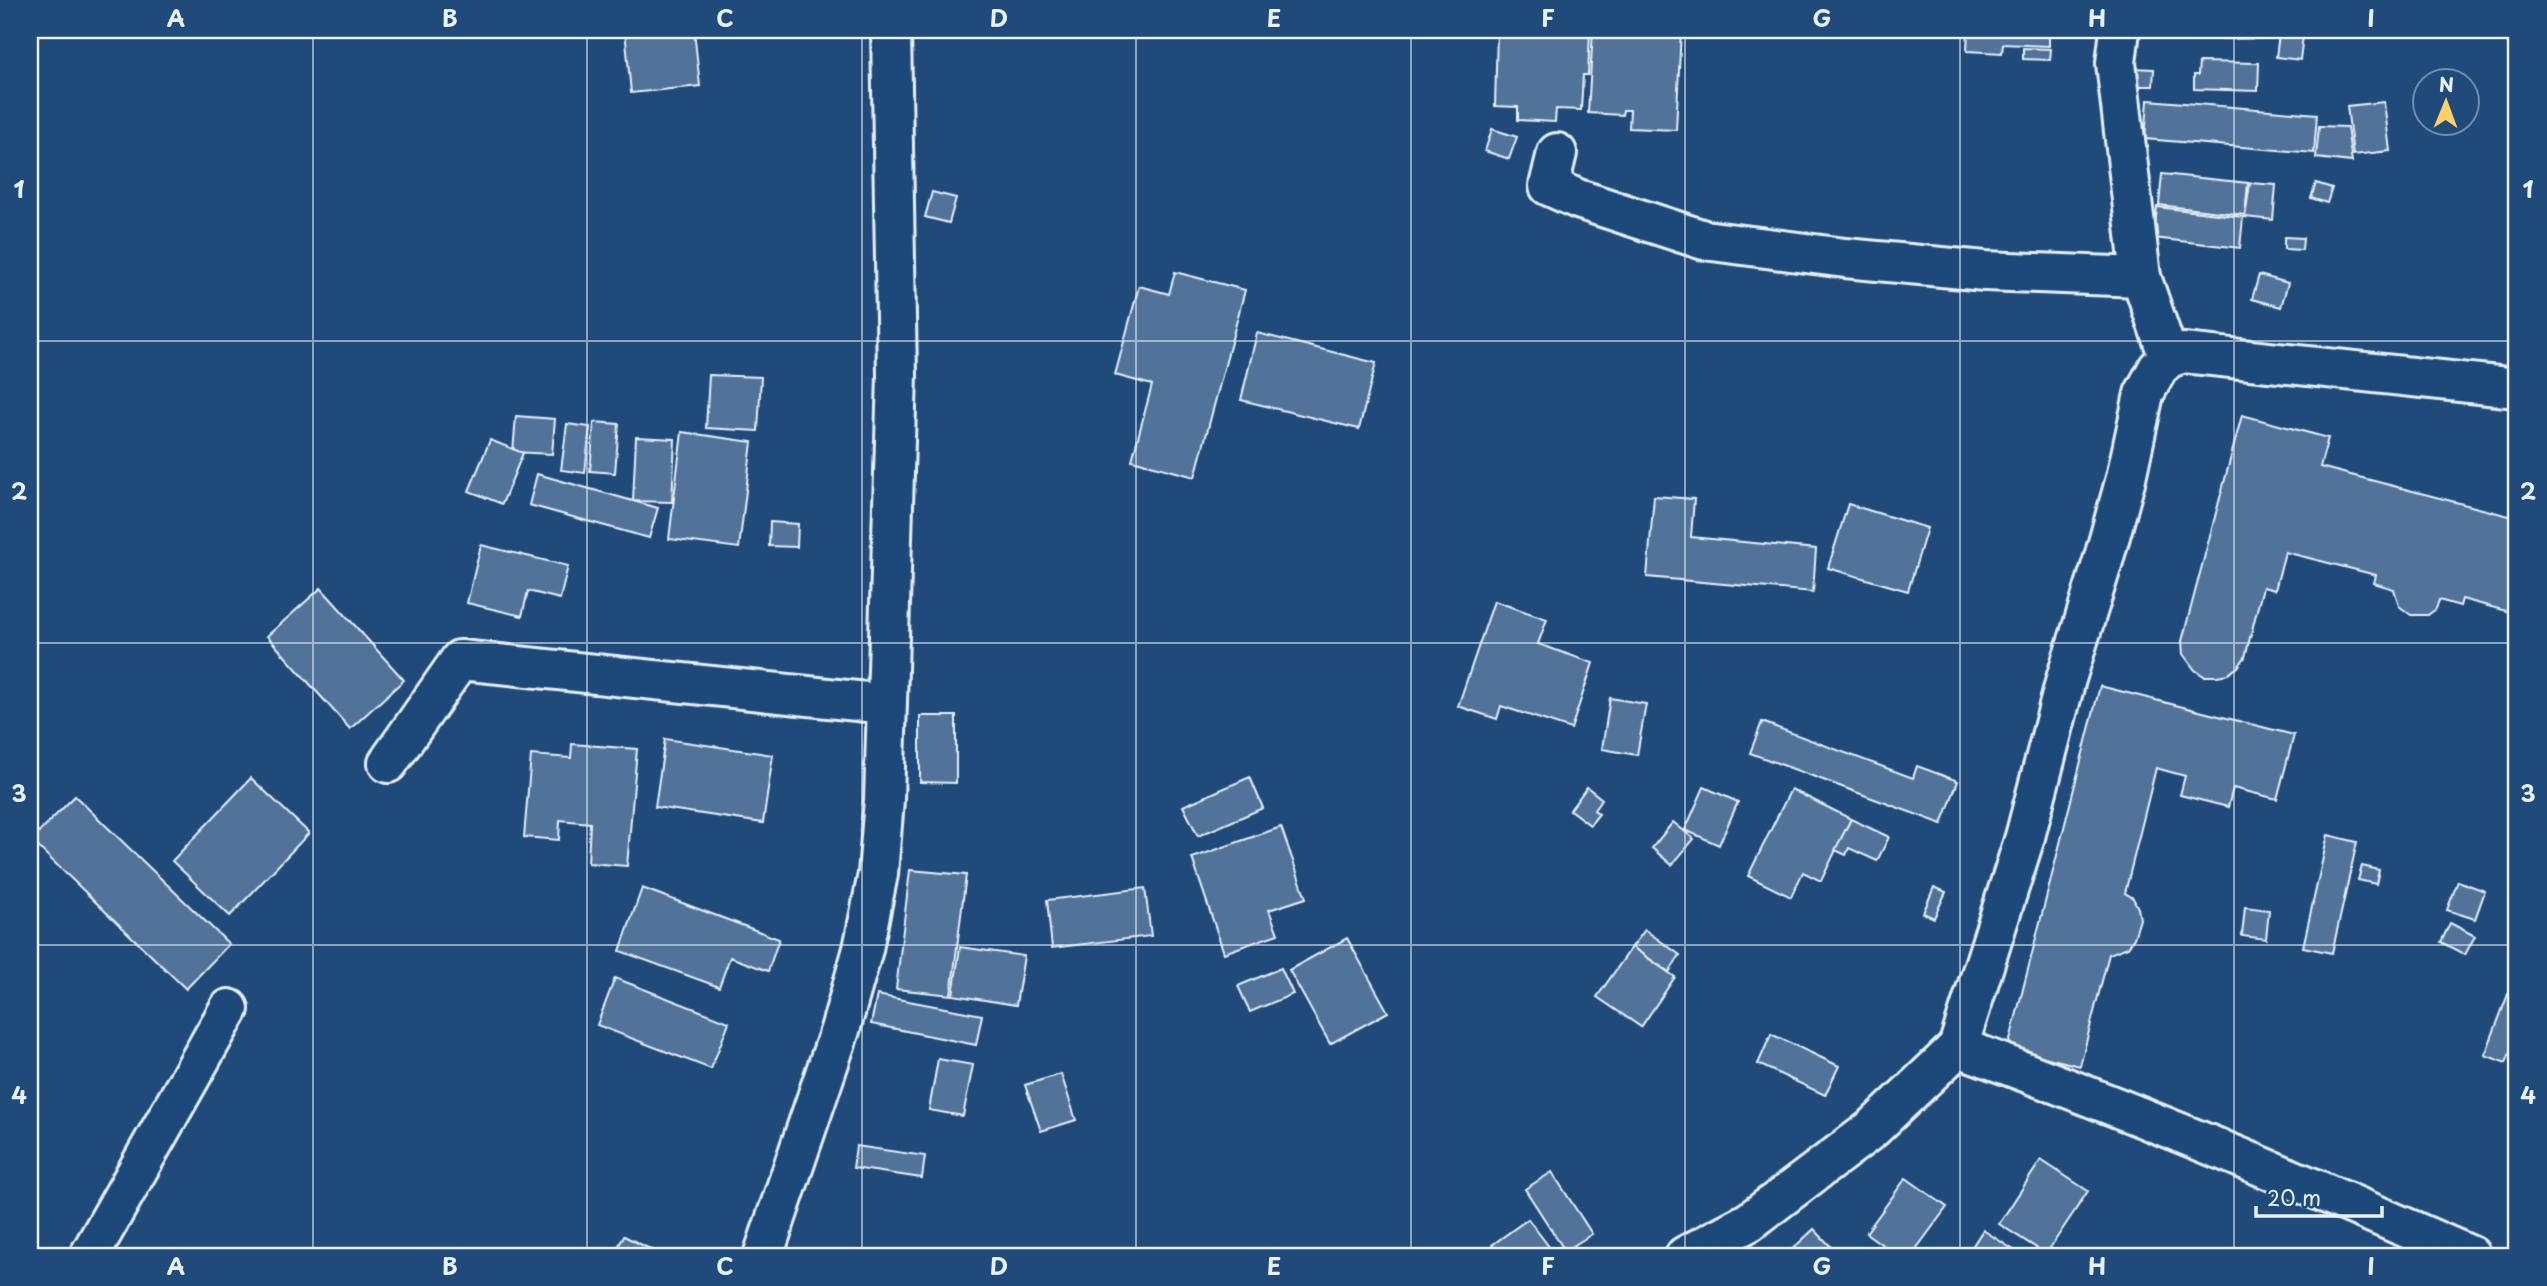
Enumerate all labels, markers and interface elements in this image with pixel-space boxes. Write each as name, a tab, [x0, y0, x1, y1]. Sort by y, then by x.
text: A	[167, 0, 185, 35]
text: B	[442, 0, 458, 35]
text: C	[716, 0, 734, 35]
text: D	[990, 0, 1008, 35]
text: E	[1267, 0, 1281, 35]
text: F	[1541, 0, 1555, 35]
text: G	[1813, 0, 1831, 35]
text: H	[2088, 0, 2106, 35]
text: I	[2367, 0, 2375, 35]
north arrow	[2410, 66, 2480, 136]
text: N	[2439, 70, 2454, 98]
text: 1	[14, 171, 25, 206]
text: 1	[2523, 171, 2534, 206]
text: 2	[11, 473, 27, 508]
text: 2	[2520, 473, 2536, 508]
text: 3	[11, 775, 27, 810]
text: 3	[2520, 775, 2536, 810]
text: 4	[11, 1077, 27, 1112]
text: 4	[2520, 1077, 2536, 1112]
scale bar	[2256, 1174, 2382, 1218]
text: 20 m	[2267, 1181, 2321, 1213]
text: A	[167, 1248, 185, 1283]
text: B	[442, 1248, 458, 1283]
text: C	[716, 1248, 734, 1283]
text: D	[990, 1248, 1008, 1283]
text: E	[1267, 1248, 1281, 1283]
text: F	[1541, 1248, 1555, 1283]
text: G	[1813, 1248, 1831, 1283]
text: H	[2088, 1248, 2106, 1283]
text: I	[2367, 1248, 2375, 1283]

